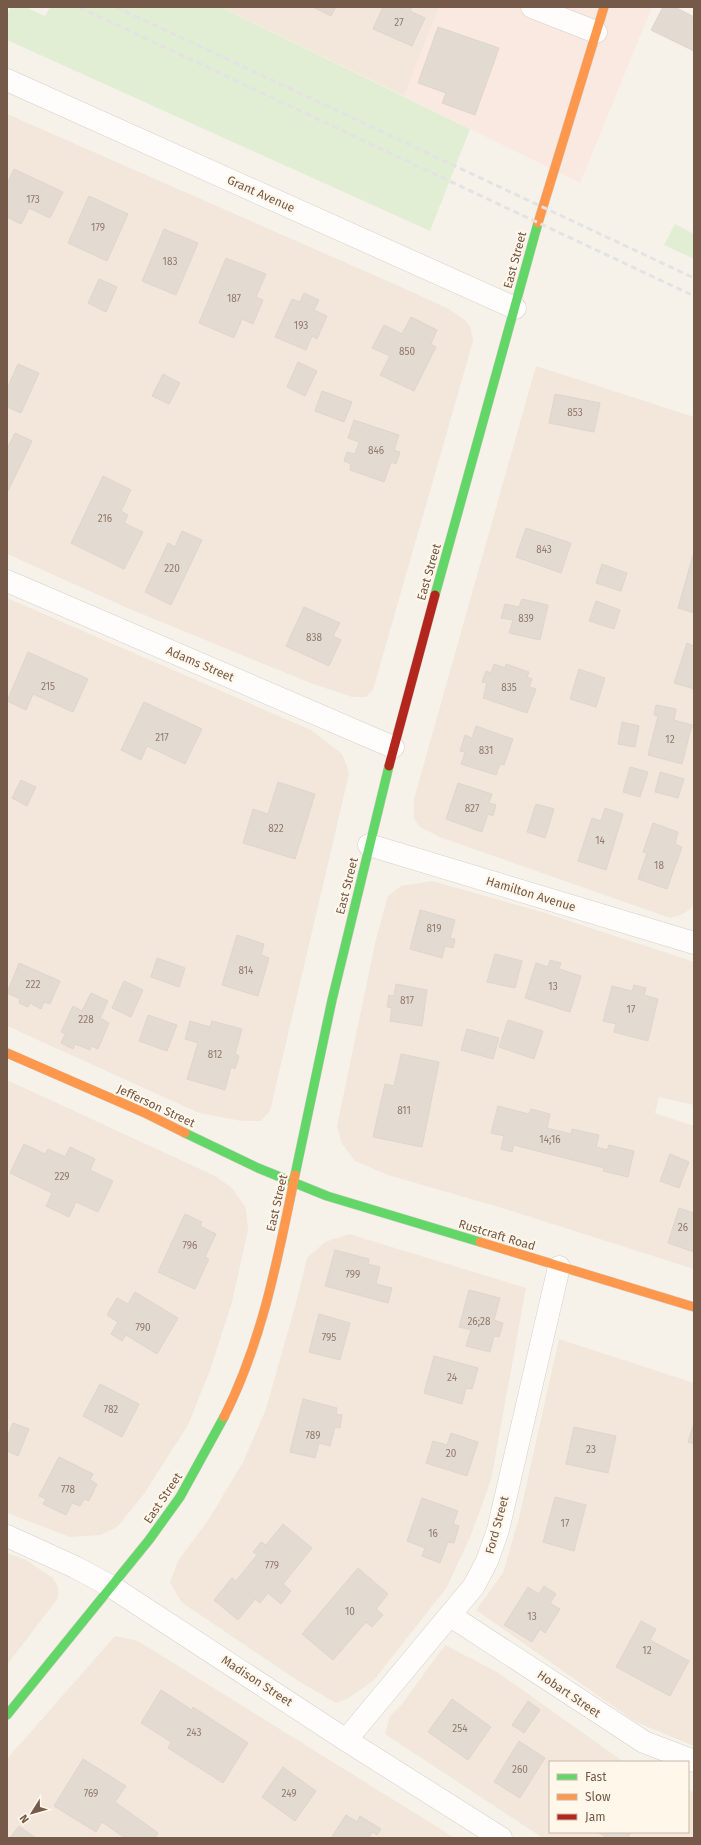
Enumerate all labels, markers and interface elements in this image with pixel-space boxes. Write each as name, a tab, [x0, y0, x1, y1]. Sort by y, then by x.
house number: 27	[394, 17, 404, 29]
street label: Grant Avenue	[225, 173, 297, 215]
house number: 173	[26, 194, 40, 206]
house number: 179	[91, 222, 105, 234]
street label: East Street	[501, 229, 529, 290]
house number: 183	[163, 256, 177, 268]
house number: 187	[227, 293, 242, 305]
house number: 193	[294, 320, 308, 332]
house number: 850	[399, 346, 415, 358]
house number: 853	[567, 407, 583, 419]
house number: 846	[368, 445, 384, 457]
house number: 216	[98, 513, 112, 525]
street label: East Street	[414, 541, 444, 602]
house number: 843	[536, 544, 552, 556]
house number: 220	[164, 563, 180, 575]
house number: 839	[518, 613, 534, 625]
house number: 838	[306, 632, 322, 644]
street label: Adams Street	[164, 643, 237, 685]
house number: 215	[41, 681, 55, 693]
house number: 835	[501, 682, 517, 694]
house number: 217	[155, 732, 169, 744]
house number: 12	[665, 734, 675, 746]
house number: 831	[479, 745, 493, 757]
house number: 827	[465, 803, 480, 815]
house number: 822	[268, 823, 284, 835]
house number: 14	[595, 835, 606, 847]
street label: East Street	[333, 855, 361, 916]
house number: 18	[654, 860, 664, 872]
street label: Hamilton Avenue	[484, 874, 578, 914]
house number: 819	[427, 923, 441, 935]
house number: 814	[239, 965, 254, 977]
house number: 222	[26, 979, 40, 991]
house number: 13	[548, 981, 558, 993]
house number: 817	[400, 995, 415, 1007]
house number: 17	[627, 1004, 636, 1016]
house number: 228	[78, 1014, 94, 1026]
house number: 812	[208, 1049, 222, 1061]
street label: Jefferson Street	[115, 1082, 198, 1130]
house number: 811	[397, 1105, 411, 1117]
house number: 14;16	[539, 1134, 561, 1146]
house number: 229	[54, 1171, 70, 1183]
street label: East Street	[264, 1172, 291, 1233]
street label: Rustcraft Road	[457, 1217, 537, 1253]
house number: 26	[678, 1222, 688, 1234]
house number: 796	[183, 1240, 197, 1252]
house number: 799	[346, 1269, 360, 1281]
house number: 26;28	[467, 1316, 491, 1328]
house number: 790	[135, 1322, 151, 1334]
house number: 795	[322, 1332, 336, 1344]
house number: 24	[447, 1372, 458, 1384]
house number: 782	[104, 1404, 118, 1416]
house number: 789	[306, 1430, 320, 1442]
house number: 23	[586, 1444, 596, 1456]
house number: 20	[446, 1448, 457, 1460]
street label: East Street	[141, 1469, 185, 1526]
house number: 778	[61, 1484, 76, 1496]
street label: Ford Street	[483, 1494, 512, 1556]
house number: 17	[561, 1518, 570, 1530]
house number: 16	[428, 1528, 438, 1540]
house number: 779	[265, 1560, 279, 1572]
house number: 10	[345, 1606, 355, 1618]
house number: 13	[527, 1611, 537, 1623]
house number: 12	[642, 1645, 652, 1657]
street label: Madison Street	[219, 1653, 296, 1710]
street label: Hobart Street	[535, 1668, 604, 1721]
house number: 254	[452, 1723, 468, 1735]
house number: 243	[187, 1727, 201, 1739]
legend	[549, 1761, 689, 1833]
house number: 260	[512, 1764, 528, 1776]
text: Fast	[585, 1770, 607, 1784]
house number: 769	[84, 1788, 98, 1800]
house number: 249	[281, 1788, 297, 1800]
text: Slow	[585, 1790, 611, 1804]
north arrow	[12, 1793, 52, 1833]
text: Jam	[585, 1810, 605, 1824]
text: N	[17, 1812, 32, 1826]

